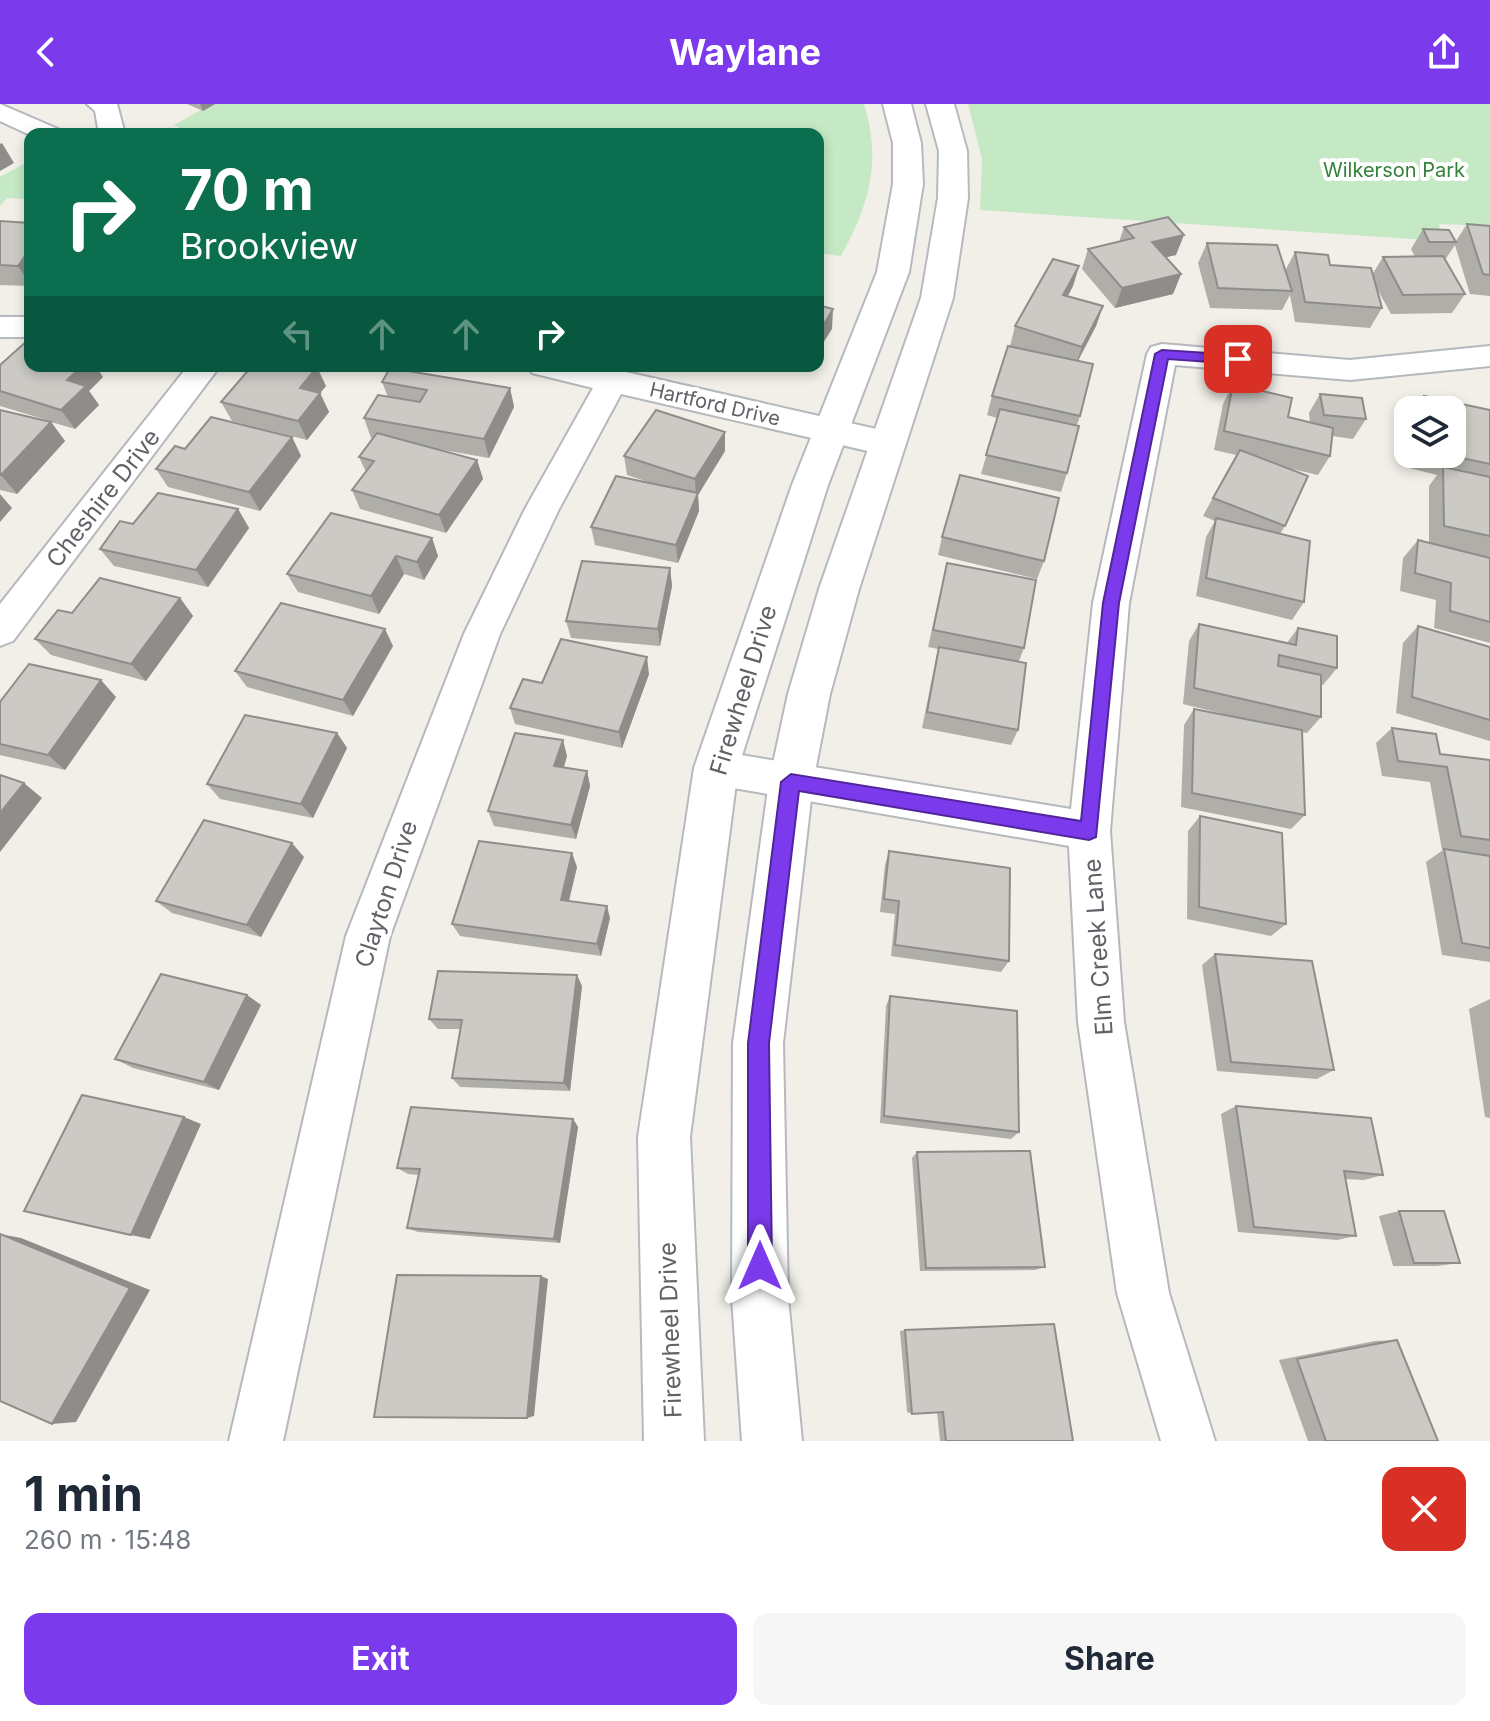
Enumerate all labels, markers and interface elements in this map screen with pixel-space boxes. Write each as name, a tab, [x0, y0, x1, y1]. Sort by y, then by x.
icon: back	[24, 30, 68, 74]
text: Waylane	[669, 30, 821, 74]
icon: share	[1422, 30, 1466, 74]
text: 70 m	[180, 156, 314, 224]
park label: Wilkerson Park	[1323, 158, 1465, 182]
icon: right	[48, 160, 152, 264]
text: Brookview	[180, 224, 358, 268]
icon: left	[276, 312, 320, 356]
icon: ahead	[360, 312, 404, 356]
icon: ahead	[444, 312, 488, 356]
icon: right	[528, 312, 572, 356]
pin	[1204, 325, 1272, 393]
icon: arrive	[1216, 337, 1260, 381]
street label: Hartford Drive	[647, 377, 783, 431]
map controls	[1394, 396, 1466, 468]
button: layers	[1394, 396, 1466, 468]
street label: Cheshire Drive	[40, 423, 166, 573]
street label: Firewheel Drive	[703, 602, 783, 778]
street label: Clayton Drive	[349, 817, 423, 971]
street label: Elm Creek Lane	[1077, 858, 1119, 1036]
position arrow	[718, 1224, 802, 1308]
street label: Firewheel Drive	[652, 1241, 688, 1419]
text: 1 min	[24, 1464, 143, 1523]
button: close	[1382, 1467, 1466, 1551]
text: 260 m · 15:48	[24, 1524, 191, 1555]
button: Exit	[24, 1613, 737, 1705]
button: Share	[753, 1613, 1466, 1705]

